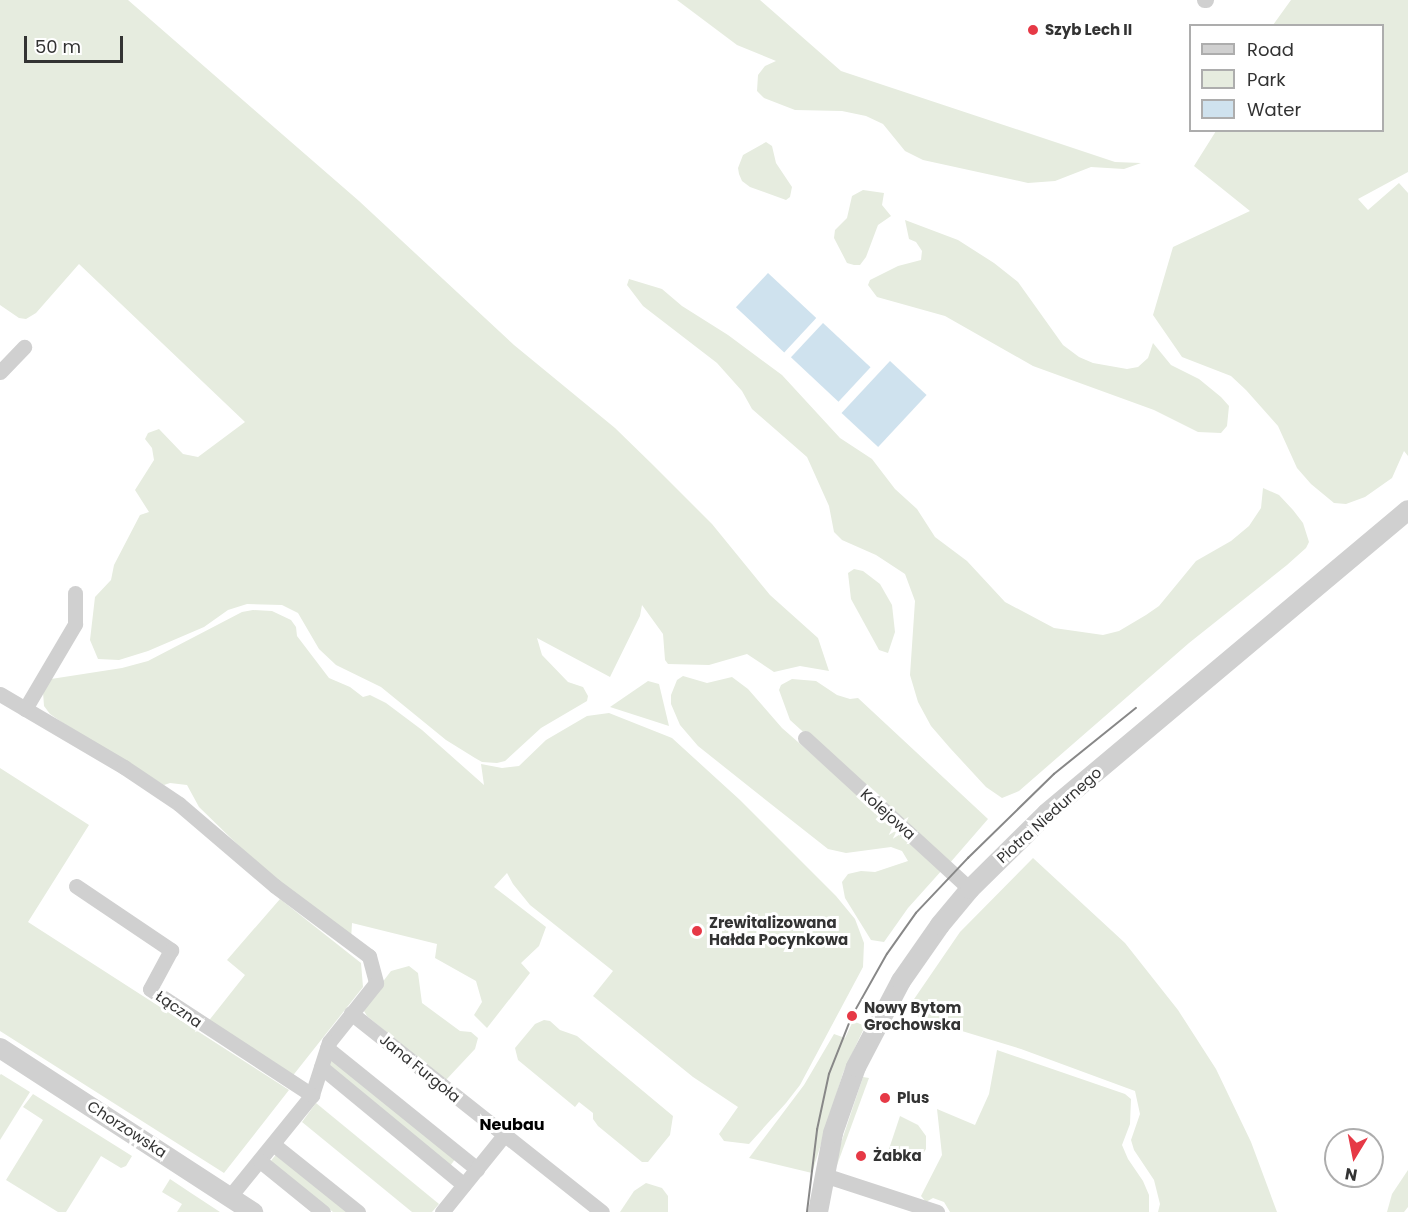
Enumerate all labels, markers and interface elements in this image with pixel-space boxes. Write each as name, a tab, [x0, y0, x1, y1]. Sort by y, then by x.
place label: Szyb Lech II	[1045, 21, 1132, 39]
marker: Szyb Lech II	[1026, 23, 1040, 37]
scale bar	[27, 24, 126, 62]
legend	[1189, 24, 1384, 132]
text: 50 m	[35, 34, 81, 59]
text: Road	[1247, 37, 1294, 62]
text: Park	[1247, 67, 1286, 92]
text: Water	[1247, 97, 1301, 122]
street label: Piotra Niedurnego	[993, 763, 1105, 867]
street label: Kolejowa	[857, 785, 919, 843]
place label: Zrewitalizowana Hałda Pocynkowa	[709, 913, 848, 948]
marker: Zrewitalizowana Hałda Pocynkowa	[690, 924, 704, 938]
street label: Łączna	[152, 987, 206, 1031]
place label: Nowy Bytom Grochowska	[864, 998, 961, 1033]
marker: Nowy Bytom Grochowska	[845, 1009, 859, 1023]
street label: Jana Furgoła	[376, 1030, 464, 1106]
place label: Plus	[897, 1089, 929, 1107]
marker: Plus	[878, 1091, 892, 1105]
street label: Chorzowska	[84, 1097, 170, 1161]
district label: Neubau	[479, 1115, 545, 1135]
north arrow	[1324, 1128, 1384, 1188]
place label: Żabka	[873, 1147, 922, 1165]
marker: Żabka	[854, 1149, 868, 1163]
text: N	[1343, 1162, 1359, 1187]

